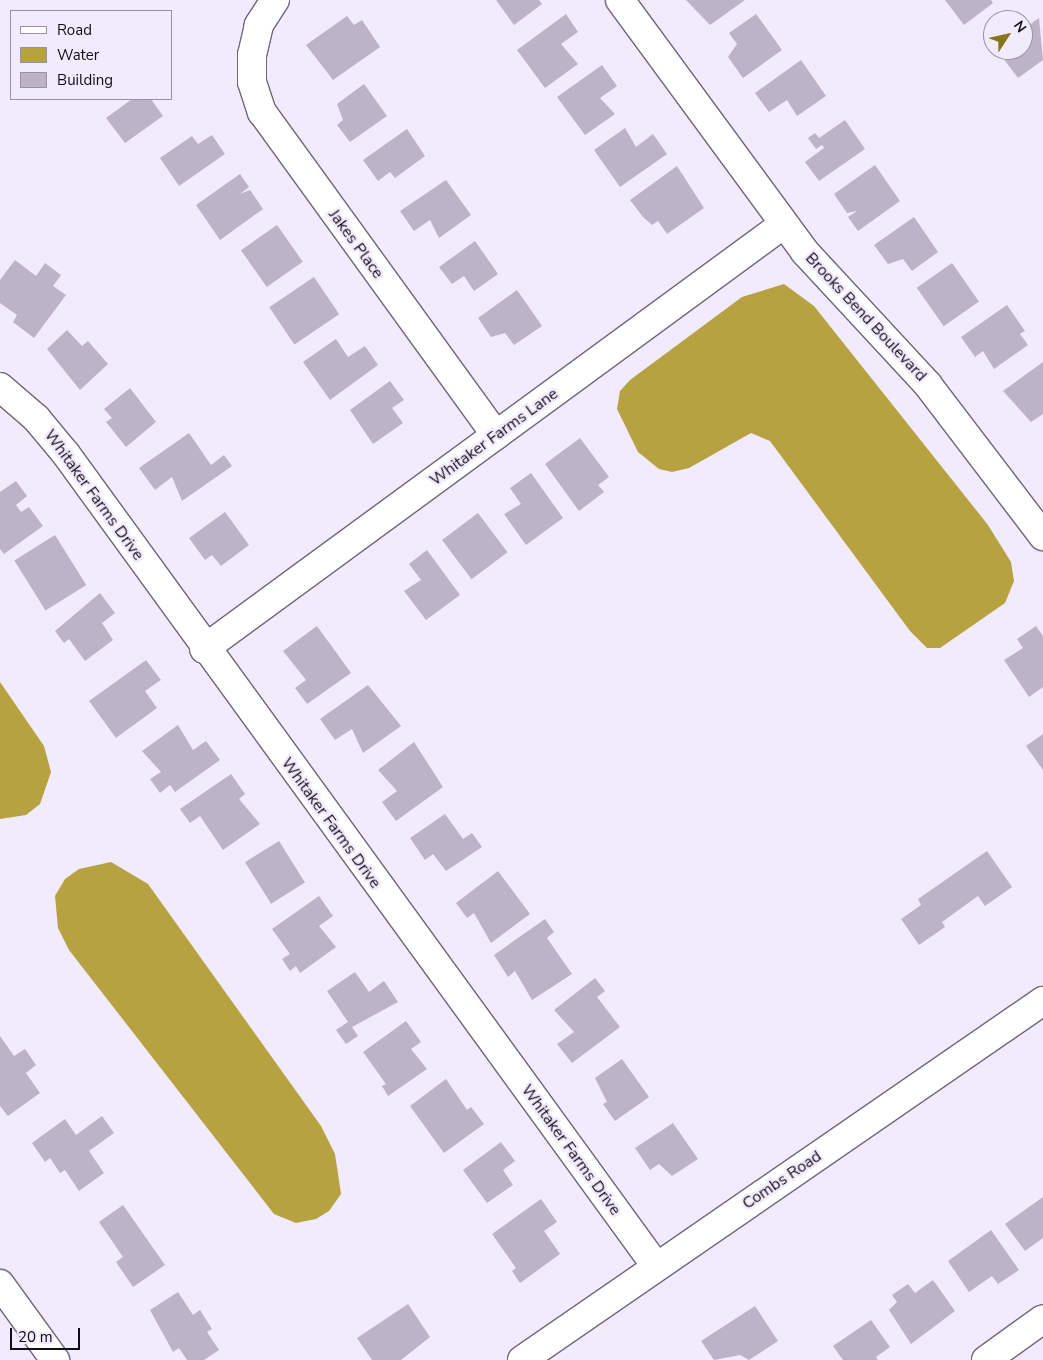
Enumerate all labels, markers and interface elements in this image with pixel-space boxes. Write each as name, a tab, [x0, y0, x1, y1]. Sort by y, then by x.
legend	[10, 10, 172, 100]
north arrow	[983, 10, 1033, 60]
text: N	[1009, 17, 1031, 36]
text: Road	[57, 20, 92, 40]
text: Water	[57, 45, 99, 65]
text: Building	[57, 70, 113, 90]
street label: Jakes Place	[324, 206, 388, 282]
street label: Brooks Bend Boulevard	[801, 249, 931, 385]
street label: Whitaker Farms Lane	[426, 384, 562, 490]
street label: Whitaker Farms Drive	[40, 426, 148, 564]
street label: Whitaker Farms Drive	[277, 754, 385, 892]
street label: Whitaker Farms Drive	[517, 1081, 625, 1219]
street label: Combs Road	[739, 1147, 825, 1213]
scale bar	[12, 1318, 82, 1350]
text: 20 m	[18, 1327, 53, 1347]

